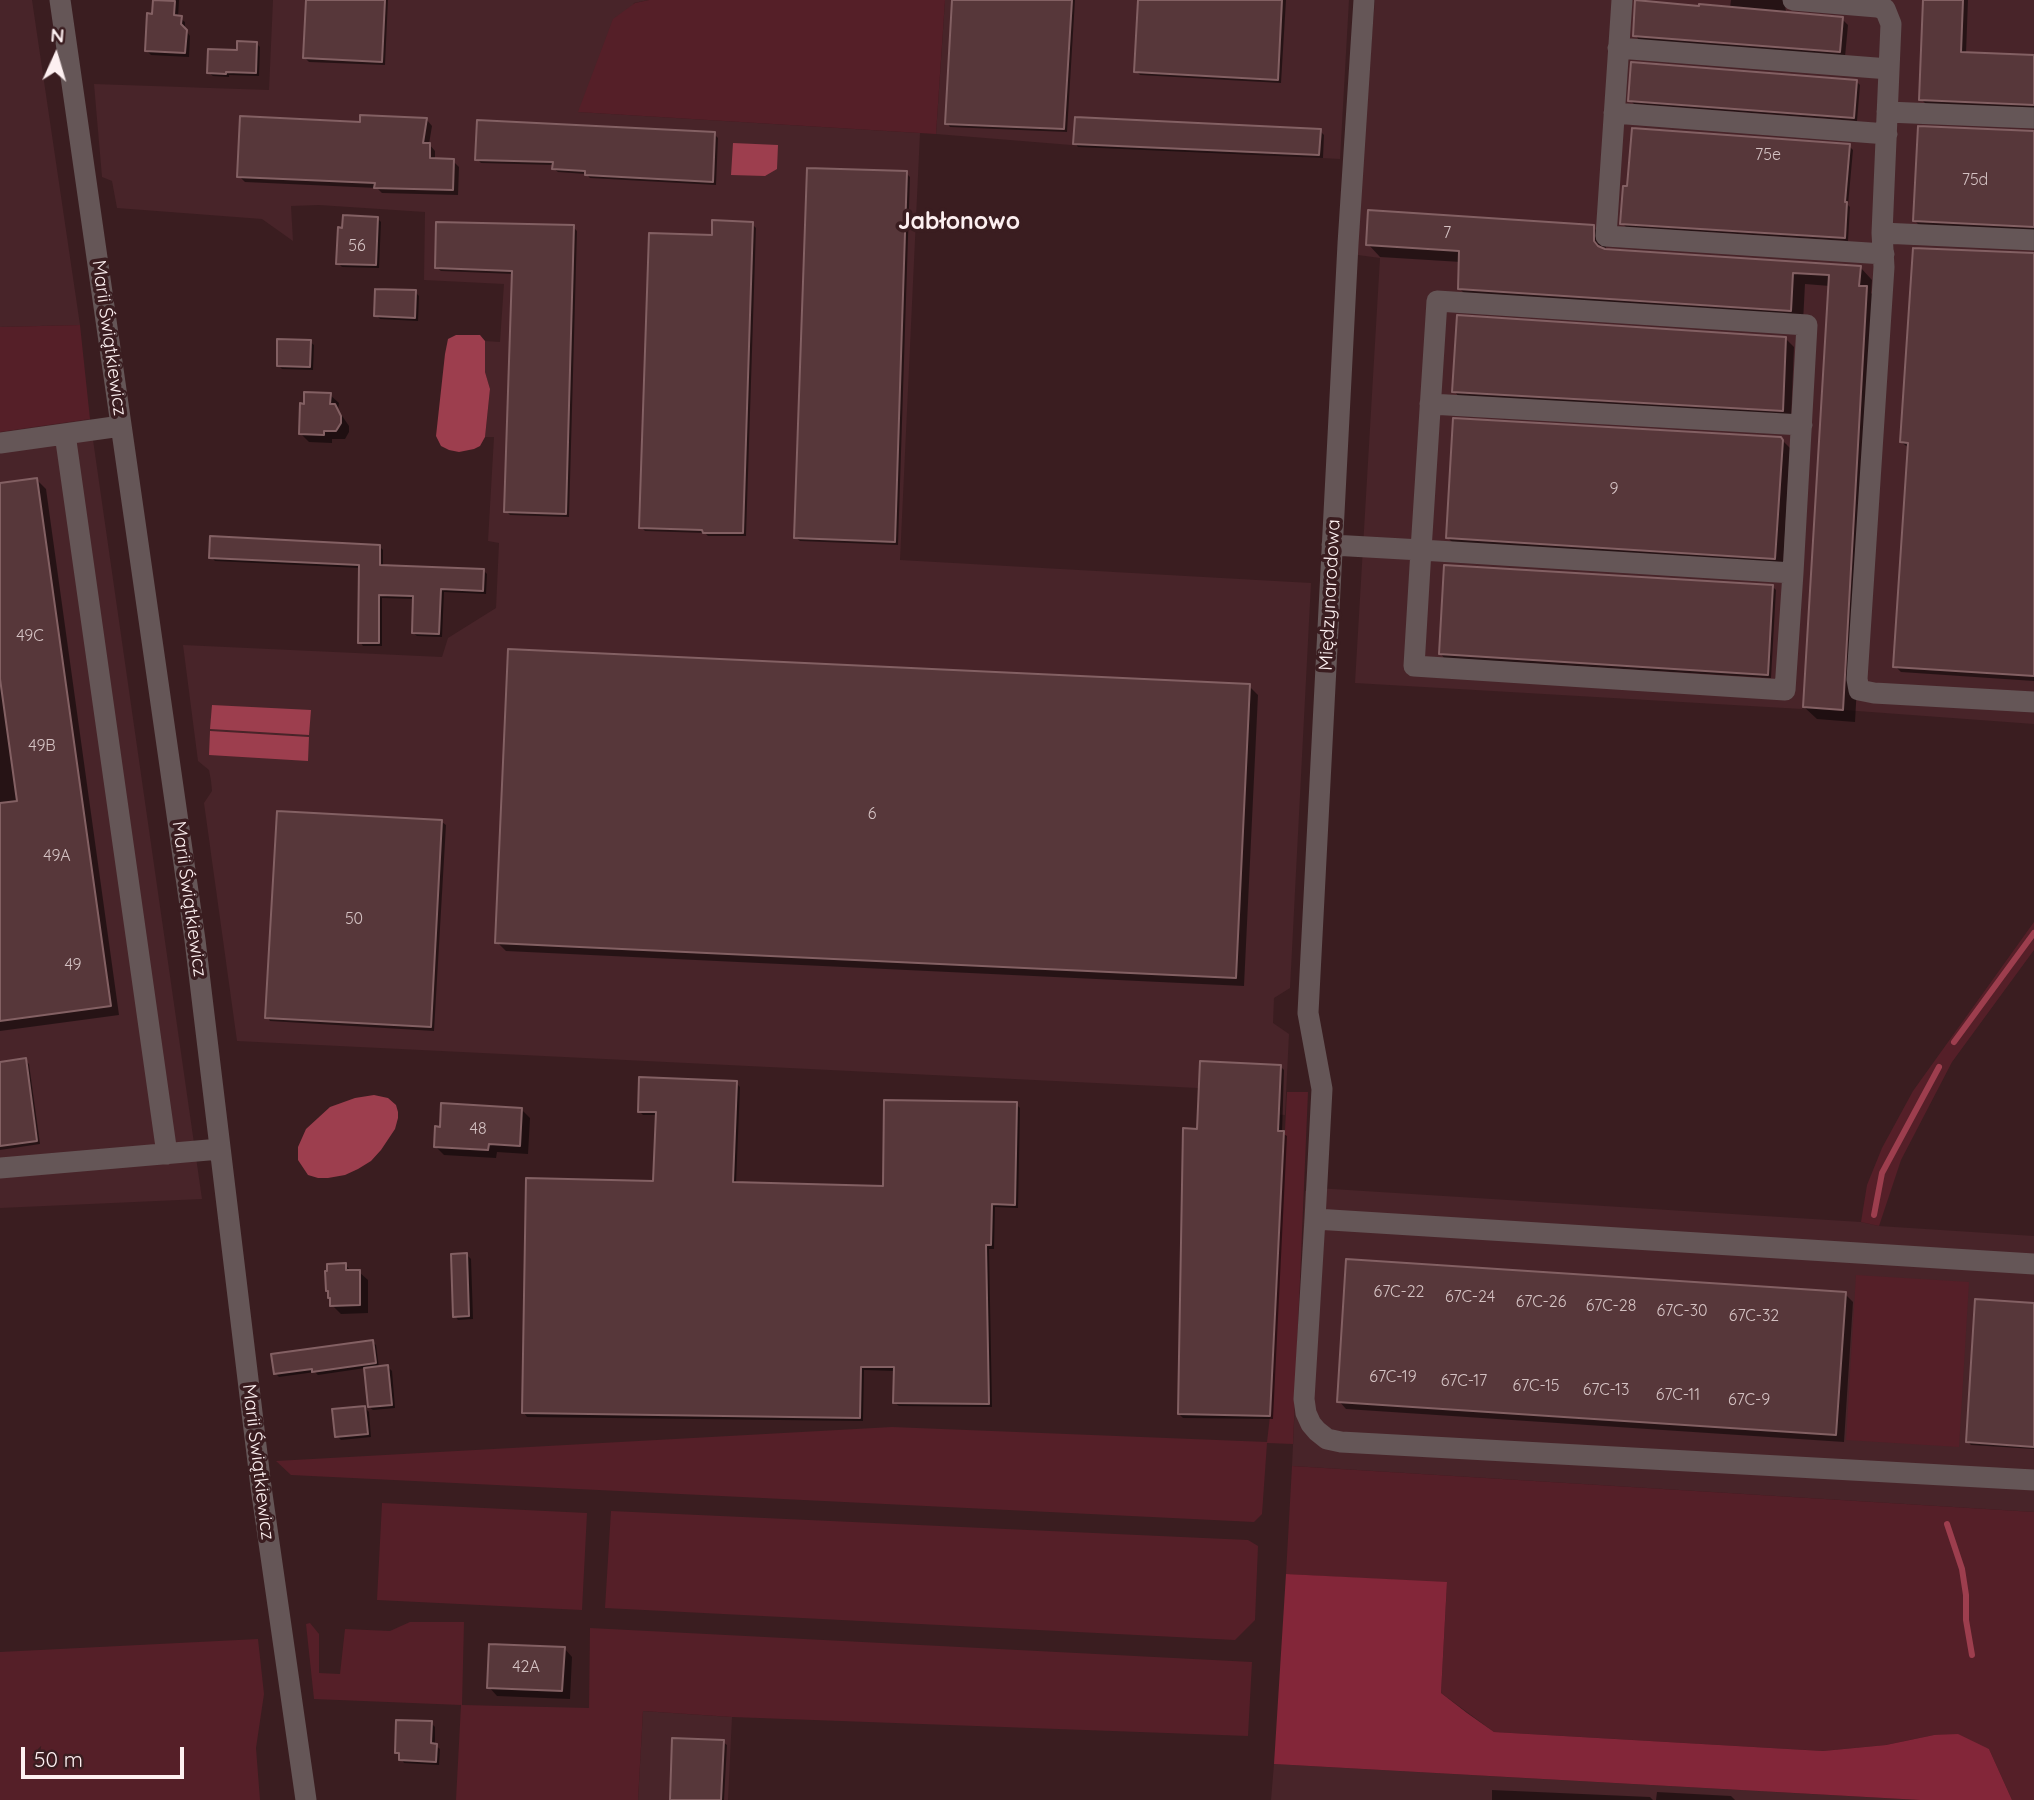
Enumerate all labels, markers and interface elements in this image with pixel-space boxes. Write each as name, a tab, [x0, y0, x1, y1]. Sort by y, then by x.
north arrow	[21, 21, 91, 91]
text: N	[50, 23, 65, 48]
house number: 75e	[1755, 145, 1781, 165]
house number: 75d	[1962, 170, 1988, 190]
district label: Jabłonowo	[898, 208, 1020, 236]
house number: 7	[1443, 223, 1451, 243]
house number: 56	[348, 236, 366, 256]
street label: Marii Świątkiewicz	[87, 259, 131, 417]
house number: 9	[1610, 479, 1618, 499]
street label: Międzynarodowa	[1315, 519, 1345, 671]
house number: 49C	[16, 626, 44, 646]
house number: 49B	[28, 736, 56, 756]
house number: 6	[868, 804, 876, 824]
street label: Marii Świątkiewicz	[167, 820, 211, 978]
house number: 49A	[43, 846, 71, 866]
house number: 50	[345, 909, 363, 929]
house number: 49	[64, 955, 82, 975]
house number: 48	[469, 1119, 487, 1139]
house number: 67C-22	[1374, 1282, 1424, 1302]
house number: 67C-24	[1445, 1287, 1495, 1307]
house number: 67C-26	[1516, 1292, 1566, 1312]
house number: 67C-28	[1586, 1296, 1636, 1316]
house number: 67C-30	[1656, 1301, 1708, 1321]
house number: 67C-32	[1729, 1306, 1779, 1326]
house number: 67C-19	[1369, 1367, 1417, 1387]
house number: 67C-17	[1441, 1371, 1487, 1391]
house number: 67C-15	[1512, 1376, 1560, 1396]
house number: 67C-13	[1583, 1380, 1629, 1400]
street label: Marii Świątkiewicz	[237, 1383, 279, 1541]
house number: 67C-11	[1656, 1385, 1700, 1405]
house number: 67C-9	[1728, 1390, 1770, 1410]
house number: 42A	[512, 1657, 540, 1677]
scale bar	[24, 1734, 187, 1778]
text: 50 m	[34, 1746, 83, 1772]

